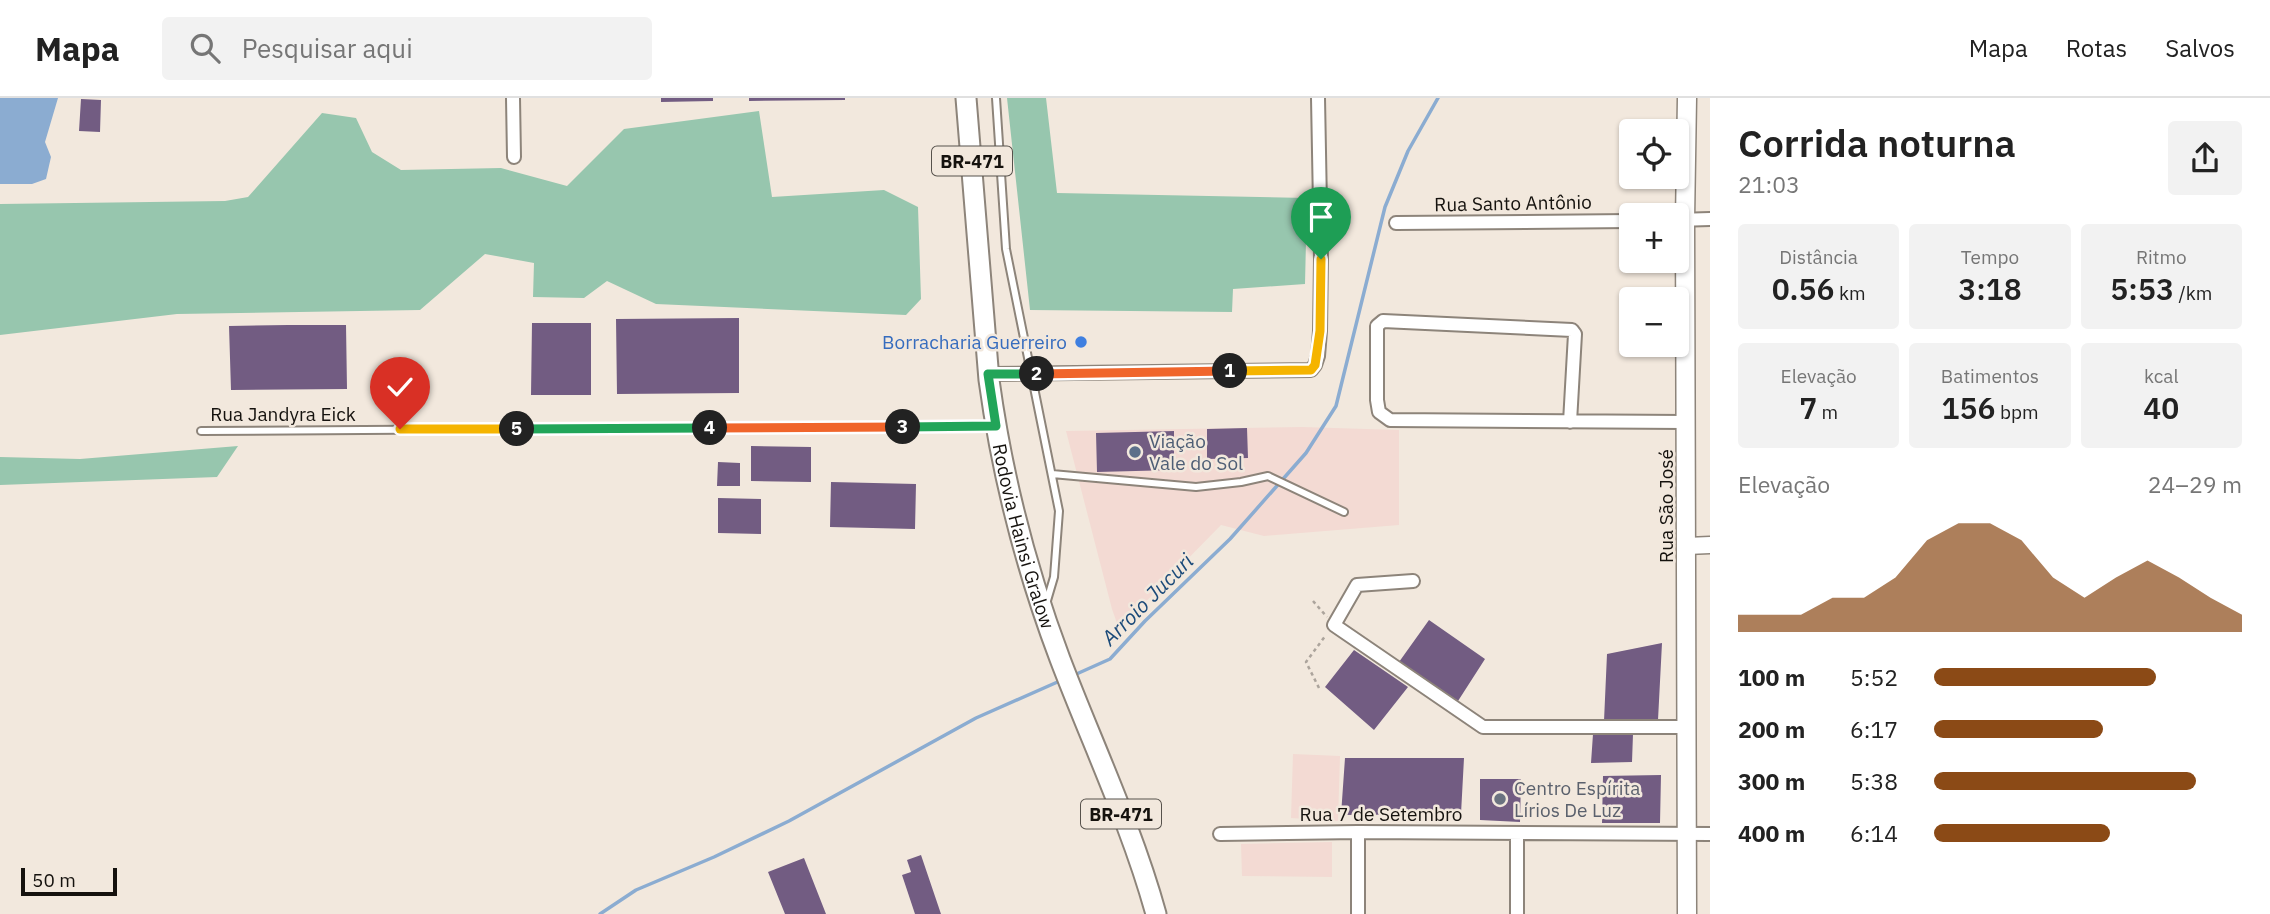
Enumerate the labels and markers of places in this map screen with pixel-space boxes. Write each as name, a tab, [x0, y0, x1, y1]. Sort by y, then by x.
pin	[1291, 187, 1351, 259]
place label: Borracharia Guerreiro	[882, 330, 1067, 354]
marker: Borracharia Guerreiro	[1073, 334, 1089, 350]
pin: 1	[1212, 354, 1248, 388]
pin: 2	[1020, 356, 1054, 392]
pin	[370, 357, 430, 429]
pin: 4	[692, 410, 728, 446]
pin: 3	[886, 410, 920, 444]
pin: 5	[500, 412, 534, 446]
place label: Viação Vale do Sol	[1149, 429, 1243, 475]
marker: Viação Vale do Sol	[1127, 444, 1143, 460]
place label: Centro Espírita Lírios De Luz	[1514, 776, 1640, 822]
marker: Centro Espírita Lírios De Luz	[1492, 791, 1508, 807]

